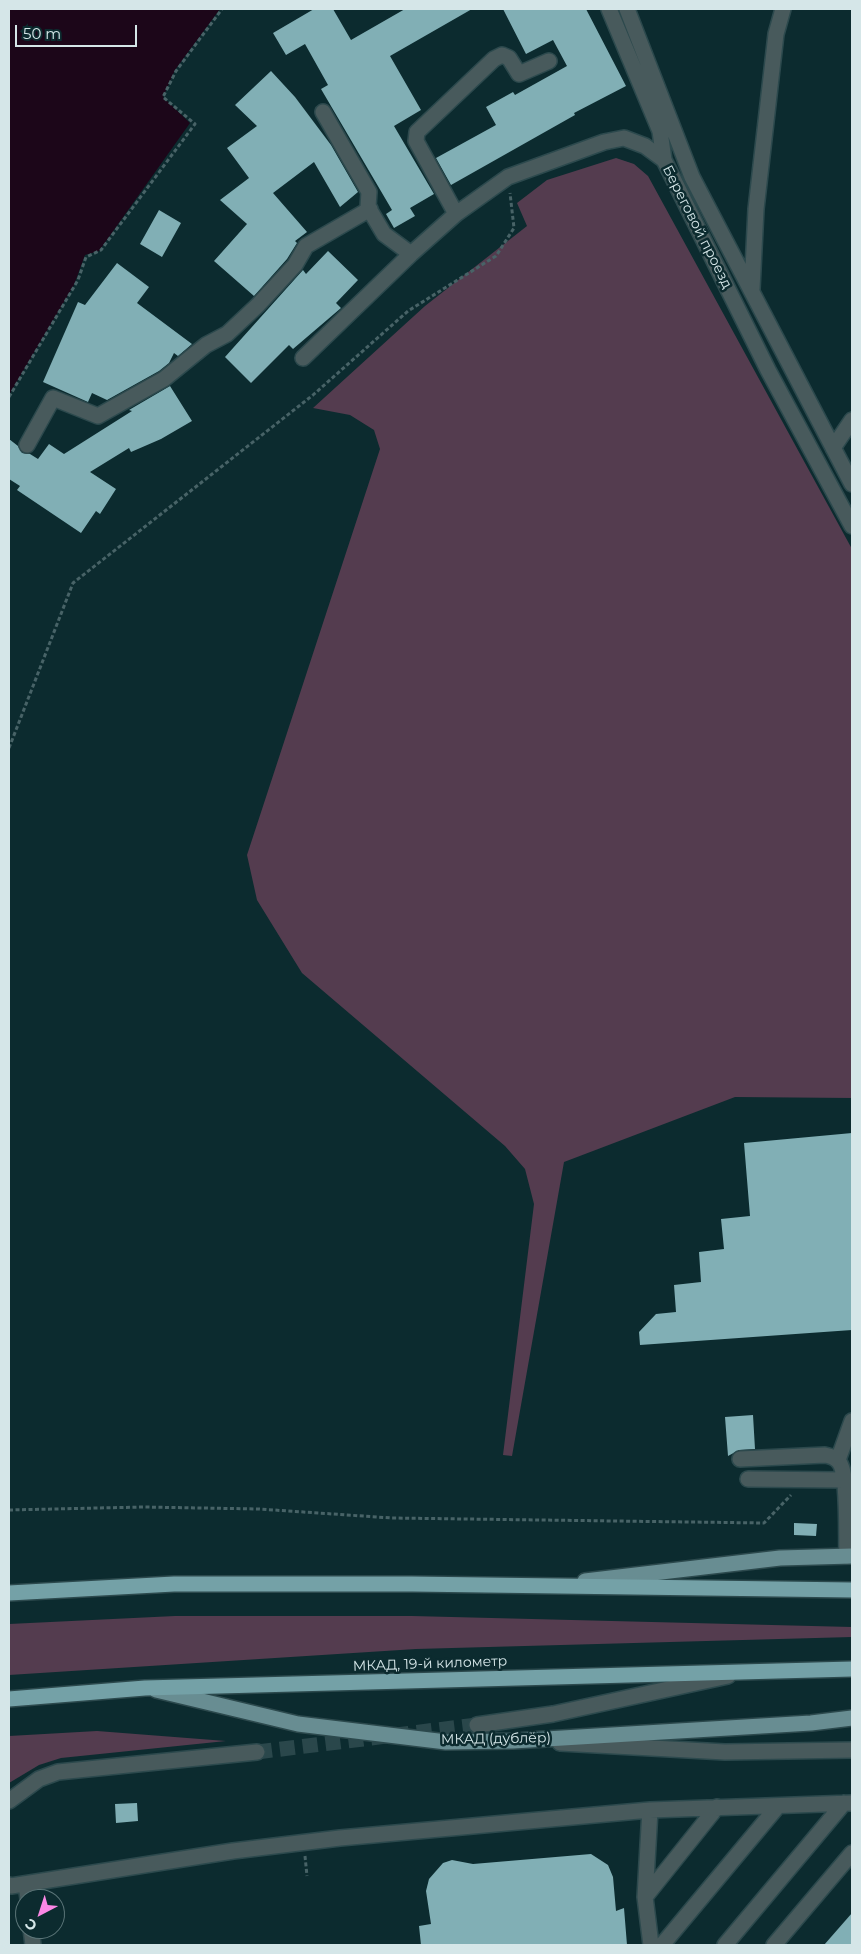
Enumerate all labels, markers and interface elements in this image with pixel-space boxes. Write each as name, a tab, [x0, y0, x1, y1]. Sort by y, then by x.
scale bar	[18, 15, 140, 47]
text: 50 m	[23, 24, 61, 43]
street label: Береговой проезд	[659, 163, 735, 291]
street label: МКАД, 19-й километр	[352, 1653, 508, 1675]
street label: МКАД (дублёр)	[441, 1730, 551, 1748]
north arrow	[15, 1889, 65, 1939]
text: С	[21, 1915, 41, 1935]

